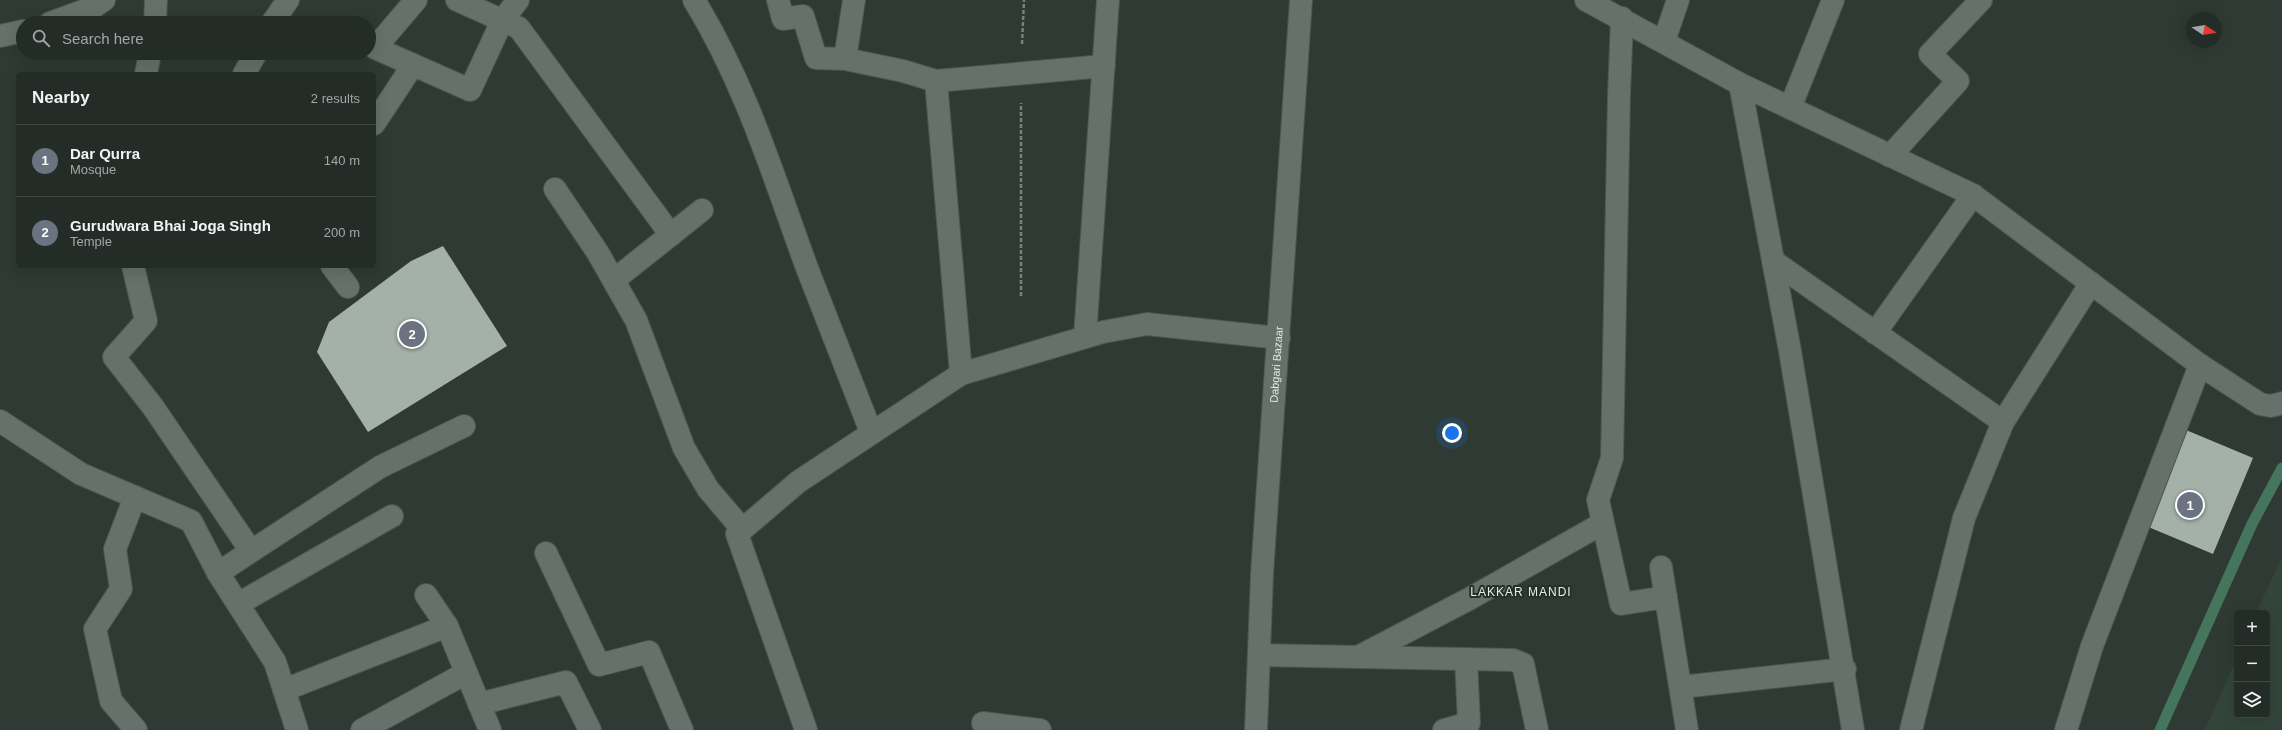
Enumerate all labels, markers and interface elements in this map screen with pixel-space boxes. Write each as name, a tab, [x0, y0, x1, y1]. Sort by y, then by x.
north arrow	[2186, 12, 2222, 48]
search box	[16, 16, 376, 60]
icon: search	[30, 27, 52, 49]
text: Search here	[62, 30, 144, 47]
text: Nearby	[32, 88, 90, 107]
text: 2 results	[311, 91, 360, 106]
text: Dar Qurra	[70, 145, 140, 162]
text: 1	[41, 153, 49, 168]
text: 140 m	[324, 153, 360, 168]
text: Mosque	[70, 162, 116, 177]
text: Gurudwara Bhai Joga Singh	[70, 217, 271, 234]
text: 2	[41, 225, 49, 240]
text: 200 m	[324, 225, 360, 240]
text: Temple	[70, 234, 112, 249]
pin: 2	[399, 319, 425, 349]
street label: Dabgari Bazaar	[1268, 326, 1285, 403]
your location	[1442, 423, 1462, 443]
pin: 1	[2177, 490, 2203, 520]
district label: LAKKAR MANDI	[1470, 585, 1572, 599]
map controls	[2234, 610, 2270, 718]
button: +	[2234, 610, 2270, 646]
button: −	[2234, 646, 2270, 682]
button: layers	[2234, 682, 2270, 718]

